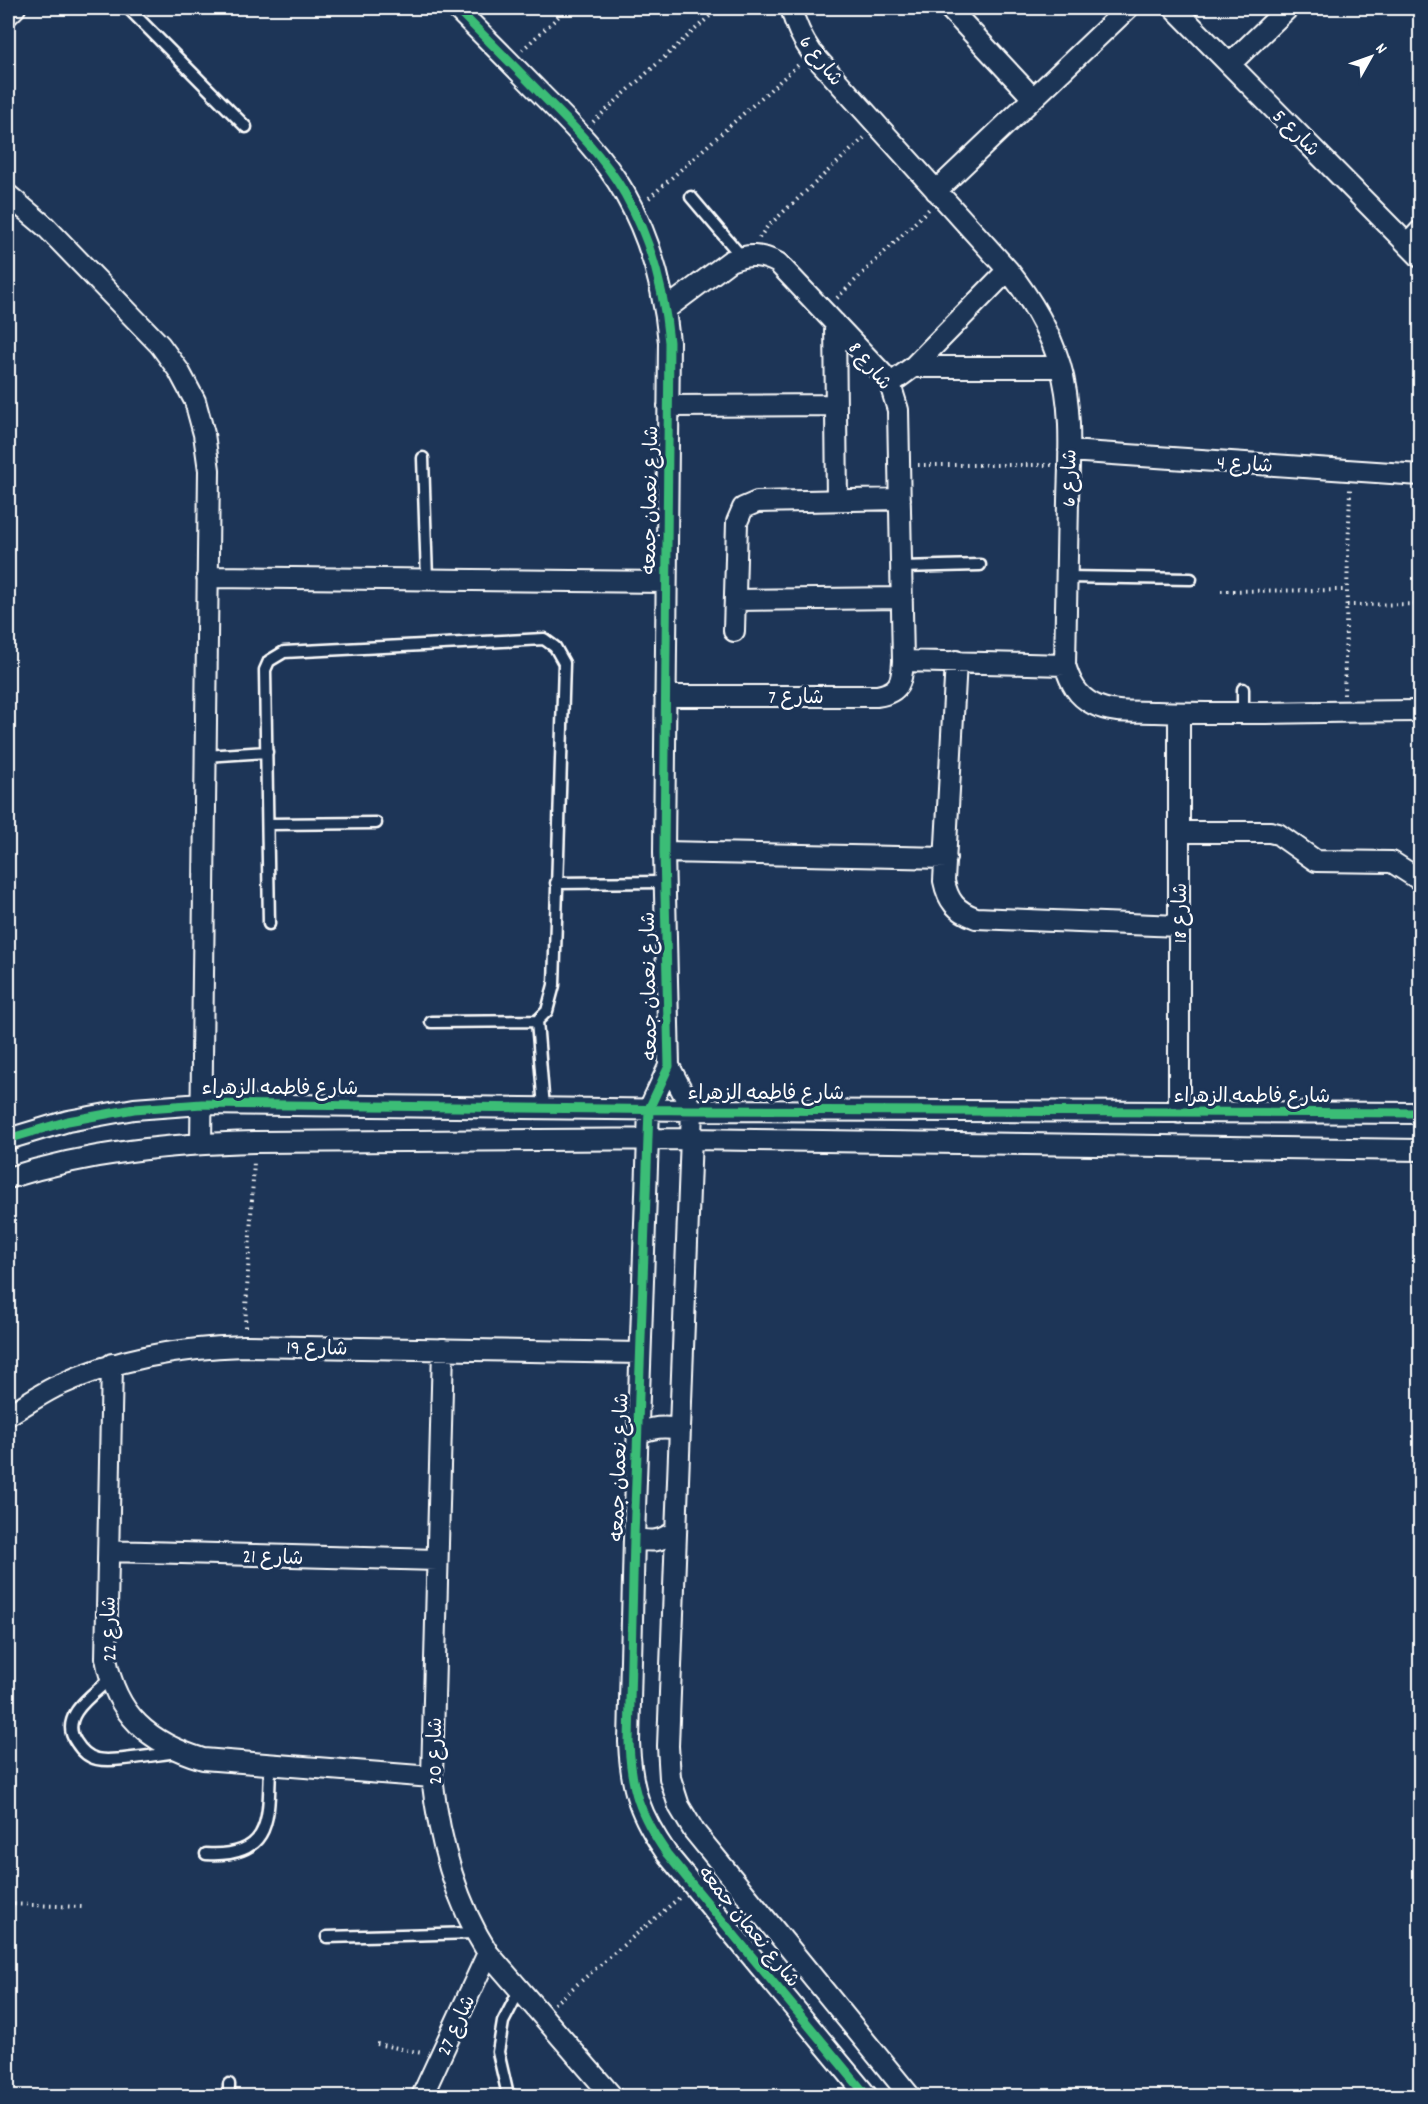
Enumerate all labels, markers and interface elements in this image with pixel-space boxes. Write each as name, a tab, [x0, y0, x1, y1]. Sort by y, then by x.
north arrow	[1341, 27, 1401, 87]
street label: شارع 6	[791, 30, 848, 93]
text: N	[1369, 39, 1392, 59]
street label: شارع 5	[1265, 104, 1325, 164]
street label: شارع 8	[840, 336, 897, 397]
street label: شارع نعمان جمعه	[637, 425, 667, 575]
street label: شارع 6	[1056, 449, 1086, 507]
street label: شارع 4	[1216, 450, 1274, 482]
street label: شارع 7	[768, 685, 824, 713]
street label: شارع 18	[1168, 883, 1196, 943]
street label: شارع نعمان جمعه	[636, 911, 666, 1061]
street label: شارع فاطمه الزهراء	[202, 1076, 358, 1104]
street label: شارع فاطمه الزهراء	[688, 1081, 844, 1109]
street label: شارع فاطمه الزهراء	[1174, 1084, 1330, 1112]
street label: شارع 19	[286, 1335, 348, 1365]
street label: شارع نعمان جمعه	[604, 1392, 638, 1542]
street label: شارع 21	[242, 1544, 304, 1574]
street label: شارع 22	[96, 1596, 126, 1662]
street label: شارع 20	[423, 1717, 451, 1785]
street label: شارع نعمان جمعه	[690, 1861, 805, 1994]
street label: شارع 27	[431, 1991, 484, 2061]

